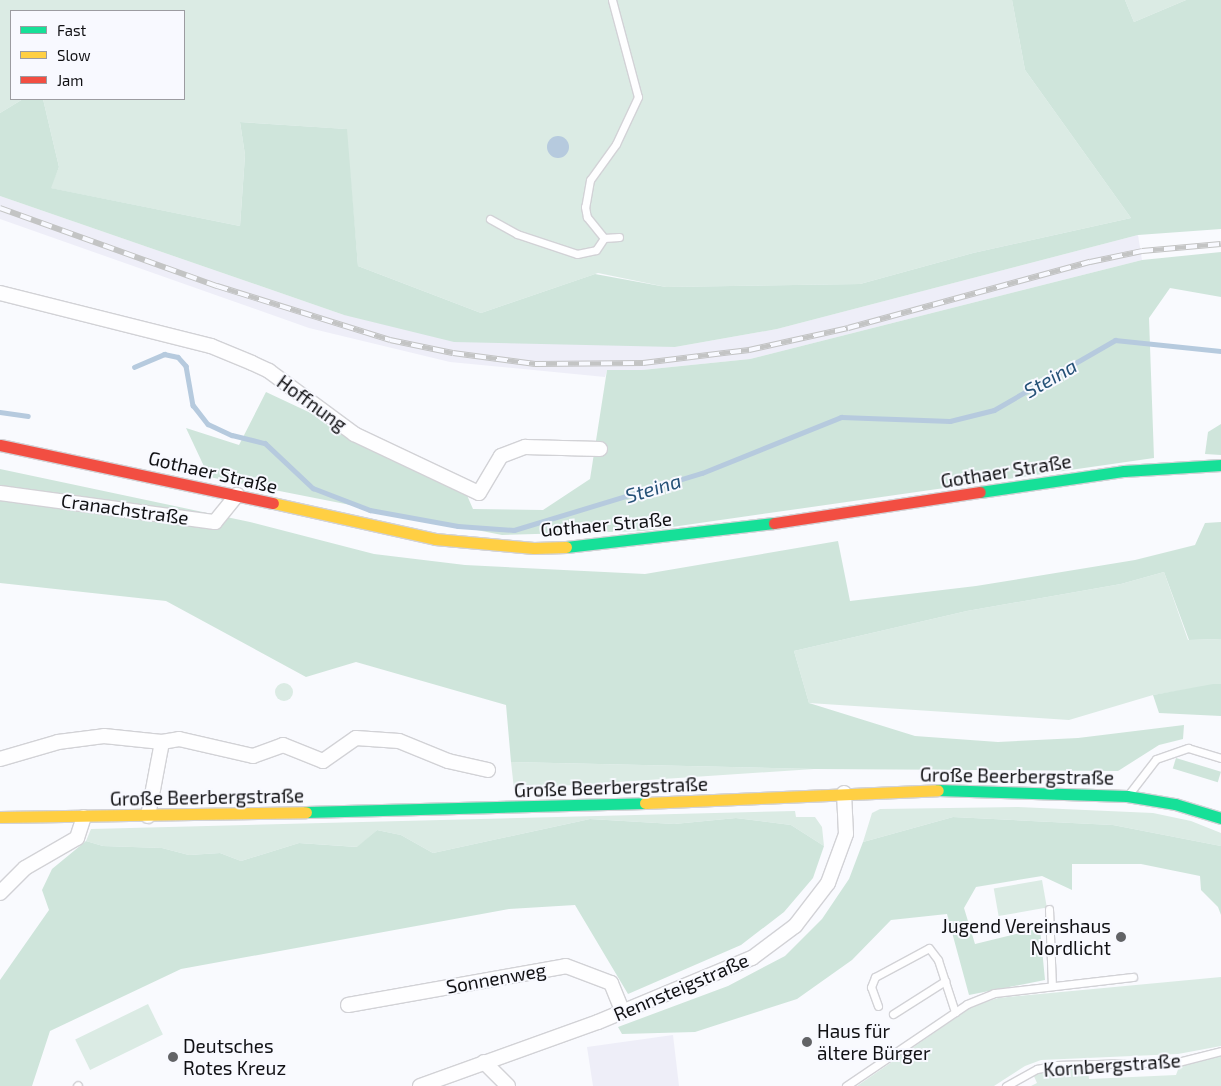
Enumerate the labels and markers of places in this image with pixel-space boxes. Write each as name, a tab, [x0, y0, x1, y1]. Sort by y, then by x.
place label: Jugend Vereinshaus Nordlicht	[941, 915, 1111, 959]
marker: Jugend Vereinshaus Nordlicht	[1115, 931, 1127, 943]
place label: Haus für ältere Bürger	[817, 1020, 931, 1064]
place label: Deutsches Rotes Kreuz	[183, 1035, 286, 1079]
marker: Haus für ältere Bürger	[801, 1036, 813, 1048]
marker: Deutsches Rotes Kreuz	[167, 1051, 179, 1063]

